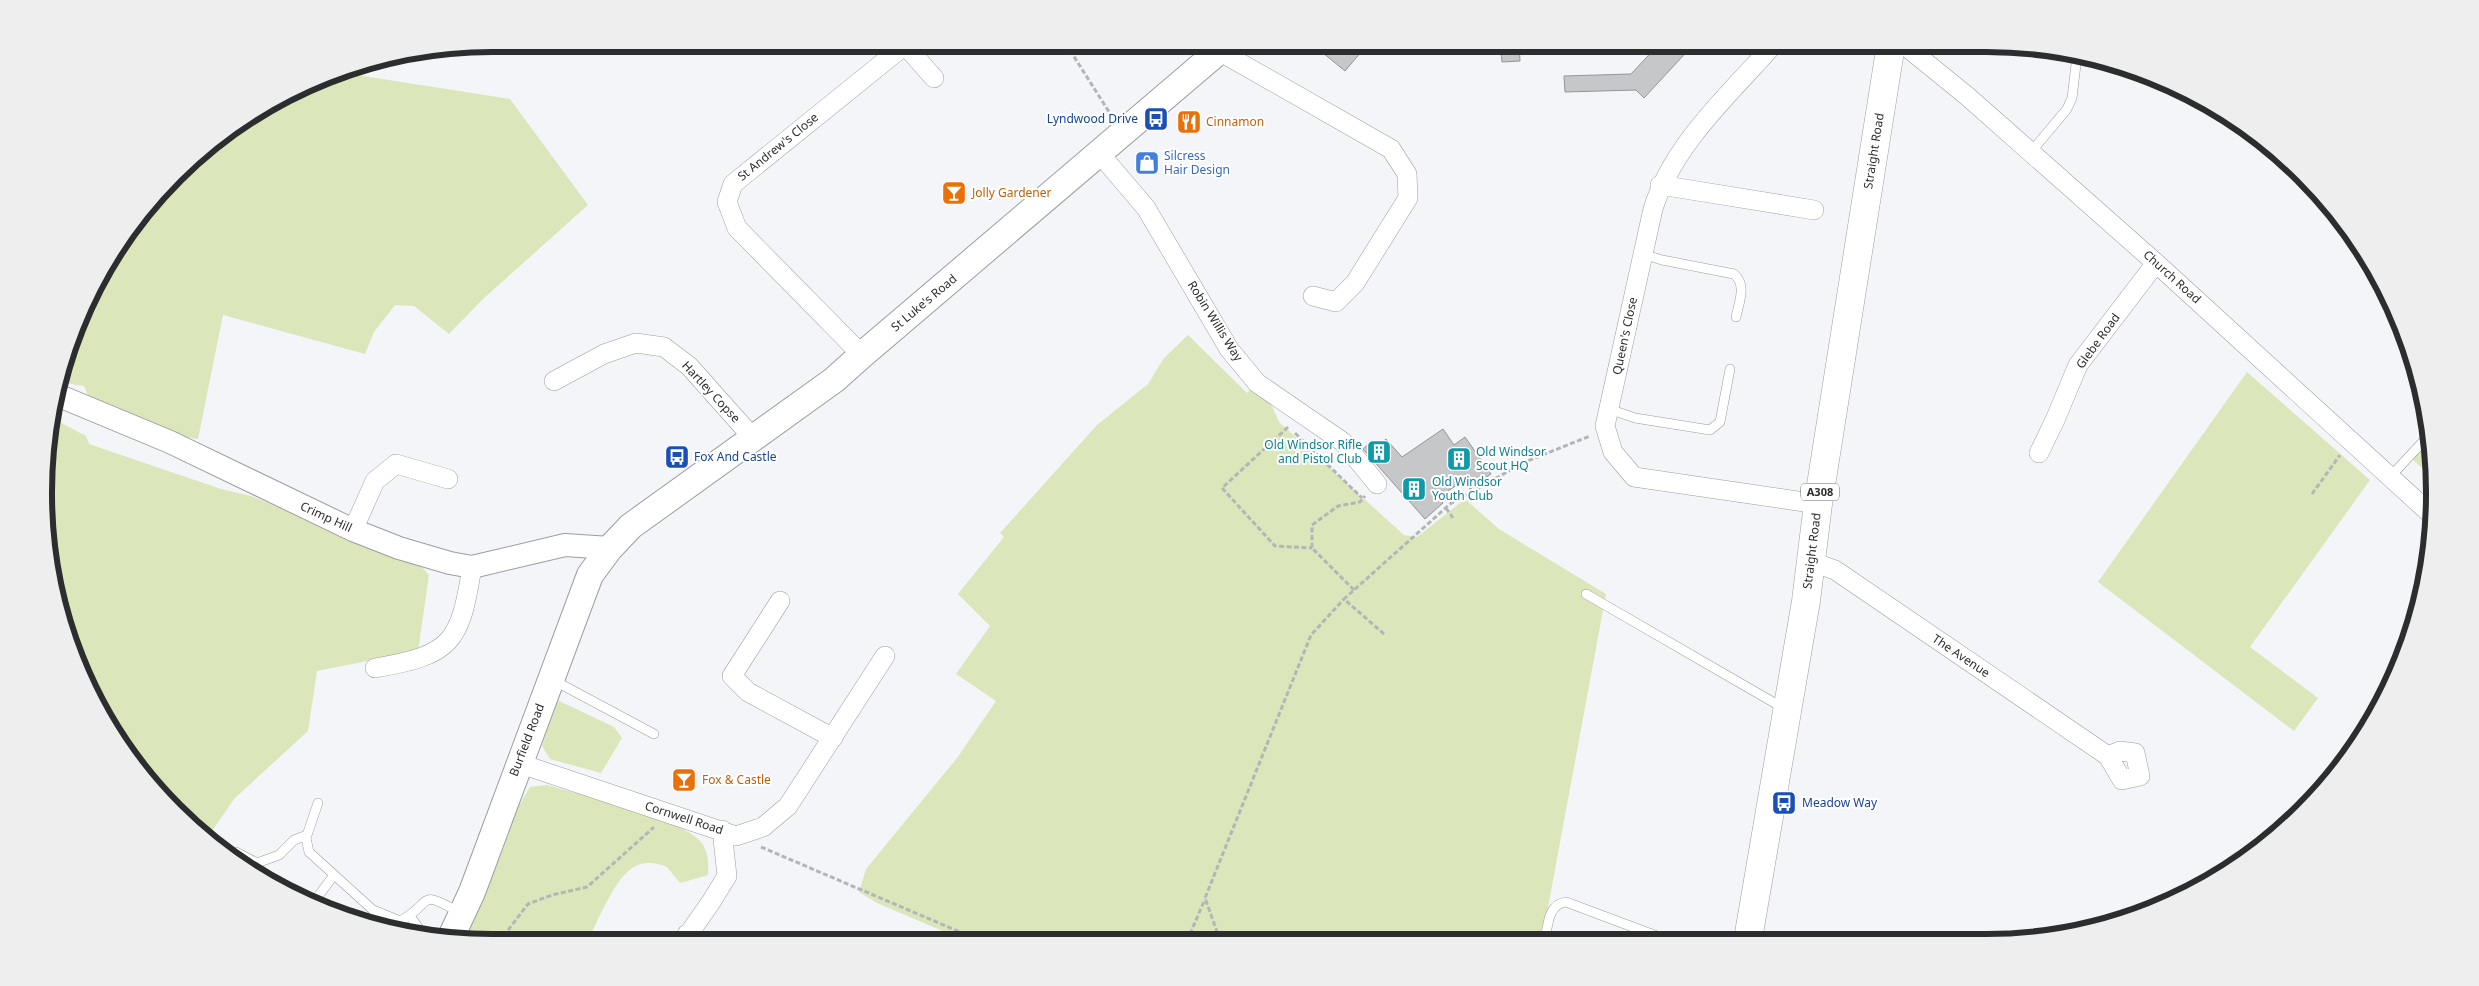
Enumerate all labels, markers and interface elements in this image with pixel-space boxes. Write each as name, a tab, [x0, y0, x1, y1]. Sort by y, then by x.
bus stop icon: Lyndwood Drive	[1143, 106, 1169, 132]
street label: St Andrew's Close	[734, 109, 822, 184]
restaurant icon: Cinnamon	[1176, 109, 1202, 135]
place label: Lyndwood Drive	[1047, 110, 1138, 127]
street label: Straight Road	[1859, 112, 1888, 190]
place label: Cinnamon	[1206, 113, 1264, 130]
place label: Silcress Hair Design	[1164, 147, 1230, 178]
shop icon: Silcress Hair Design	[1134, 150, 1160, 176]
bar icon: Jolly Gardener	[941, 180, 967, 206]
place label: Jolly Gardener	[971, 184, 1051, 201]
street label: Church Road	[2140, 246, 2205, 307]
street label: St Luke's Road	[887, 270, 960, 335]
street label: Robin Willis Way	[1184, 277, 1247, 365]
street label: Queen's Close	[1608, 295, 1641, 376]
street label: Glebe Road	[2072, 310, 2123, 372]
street label: Hartley Copse	[678, 357, 745, 426]
place label: Old Windsor Rifle and Pistol Club	[1264, 436, 1362, 467]
building icon: Old Windsor Rifle and Pistol Club	[1366, 439, 1392, 465]
place label: Old Windsor Scout HQ	[1476, 443, 1546, 474]
bus stop icon: Fox And Castle	[664, 444, 690, 470]
building icon: Old Windsor Scout HQ	[1446, 446, 1472, 472]
place label: Fox And Castle	[694, 448, 777, 465]
place label: Old Windsor Youth Club	[1432, 473, 1502, 504]
building icon: Old Windsor Youth Club	[1401, 476, 1427, 502]
road number: A308	[1801, 484, 1839, 501]
street label: Crimp Hill	[297, 497, 355, 536]
street label: Straight Road	[1798, 512, 1825, 590]
street label: The Avenue	[1929, 630, 1994, 681]
street label: Burfield Road	[505, 701, 548, 779]
bar icon: Fox & Castle	[671, 767, 697, 793]
place label: Fox & Castle	[702, 771, 771, 788]
bus stop icon: Meadow Way	[1771, 790, 1797, 816]
place label: Meadow Way	[1802, 794, 1878, 811]
street label: Cornwell Road	[643, 797, 726, 838]

